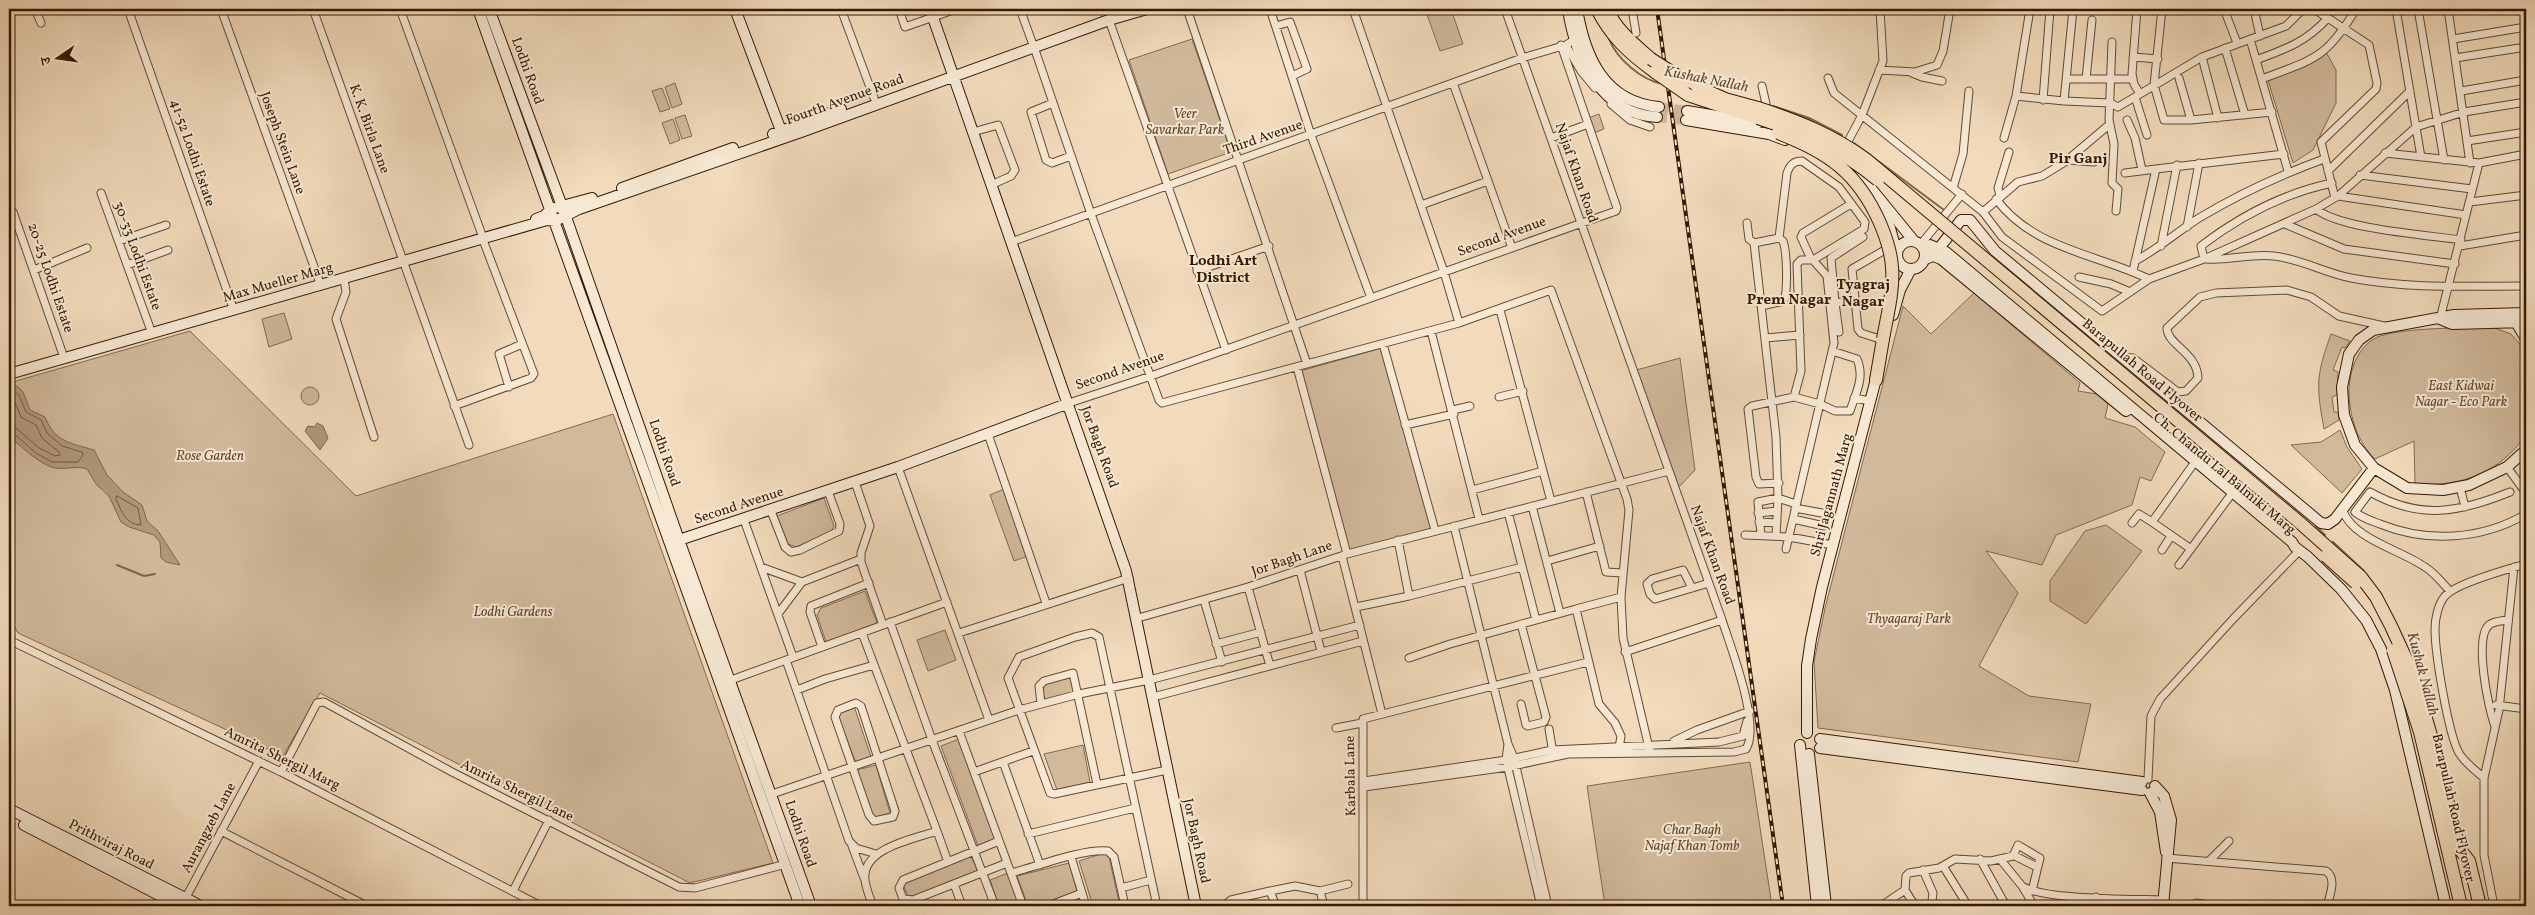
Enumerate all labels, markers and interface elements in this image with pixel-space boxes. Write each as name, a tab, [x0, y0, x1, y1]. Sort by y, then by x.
north arrow	[32, 32, 82, 82]
street label: Lodhi Road	[506, 35, 548, 107]
text: उ	[37, 54, 57, 67]
water label: Kushak Nallah	[1662, 61, 1750, 99]
street label: Fourth Avenue Road	[783, 70, 907, 130]
street label: K. K. Birla Lane	[344, 82, 394, 177]
street label: Joseph Stein Lane	[255, 89, 310, 197]
street label: 41-52 Lodhi Estate	[165, 97, 219, 210]
park label: Veer Savarkar Park	[1146, 105, 1225, 140]
street label: Third Avenue	[1221, 115, 1306, 160]
street label: Najaf Khan Road	[1550, 120, 1602, 226]
district label: Pir Ganj	[2049, 149, 2107, 170]
street label: 30-33 Lodhi Estate	[108, 199, 166, 313]
street label: Second Avenue	[1455, 212, 1549, 262]
street label: 20-25 Lodhi Estate	[22, 220, 78, 336]
district label: Lodhi Art District	[1189, 251, 1257, 289]
street label: Max Mueller Marg	[221, 258, 335, 308]
district label: Tyagraj Nagar	[1836, 275, 1890, 313]
district label: Prem Nagar	[1747, 290, 1831, 311]
street label: Barapullah Road Flyover	[2078, 315, 2206, 427]
street label: Second Avenue	[1073, 347, 1167, 395]
park label: East Kidwai Nagar - Eco Park	[2415, 377, 2508, 412]
street label: Jor Bagh Road	[1075, 403, 1123, 491]
street label: Ch. Chandu Lal Balmiki Marg	[2149, 409, 2299, 539]
street label: Lodhi Road	[644, 417, 684, 489]
street label: Shri Jagannath Marg	[1806, 431, 1858, 559]
park label: Rose Garden	[176, 447, 244, 466]
street label: Second Avenue	[692, 482, 786, 529]
street label: Najaf Khan Road	[1685, 502, 1739, 608]
street label: Jor Bagh Lane	[1249, 536, 1335, 582]
park label: Lodhi Gardens	[473, 603, 553, 622]
park label: Thyagaraj Park	[1867, 610, 1951, 629]
water label: Kushak Nallah	[2401, 630, 2443, 718]
street label: Amrita Shergil Marg	[221, 723, 343, 795]
street label: Barapullah Road Flyover	[2427, 732, 2479, 884]
street label: Karbala Lane	[1341, 735, 1361, 817]
street label: Amrita Shergil Lane	[457, 755, 577, 827]
street label: Aurangzeb Lane	[177, 779, 241, 876]
street label: Jor Bagh Road	[1178, 797, 1214, 885]
street label: Lodhi Road	[780, 798, 820, 870]
street label: Prithviraj Road	[65, 815, 157, 875]
park label: Char Bagh Najaf Khan Tomb	[1645, 821, 1739, 856]

